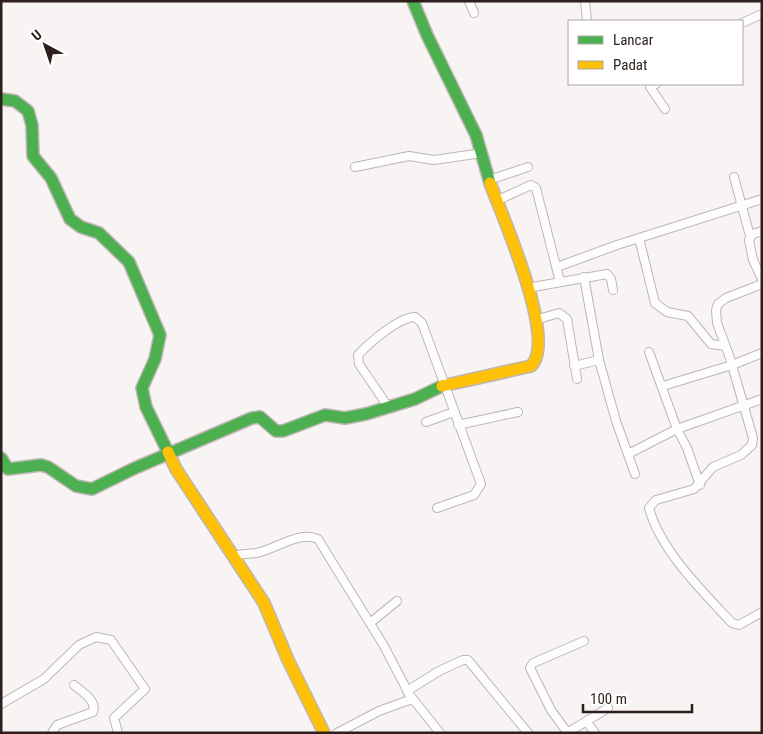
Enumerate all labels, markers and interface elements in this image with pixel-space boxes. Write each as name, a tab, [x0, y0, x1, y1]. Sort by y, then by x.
north arrow	[20, 20, 70, 70]
legend	[568, 20, 743, 85]
text: U	[28, 26, 45, 44]
text: Lancar	[613, 31, 654, 49]
text: Padat	[613, 56, 647, 74]
scale bar	[583, 682, 692, 714]
text: 100 m	[590, 690, 627, 708]

